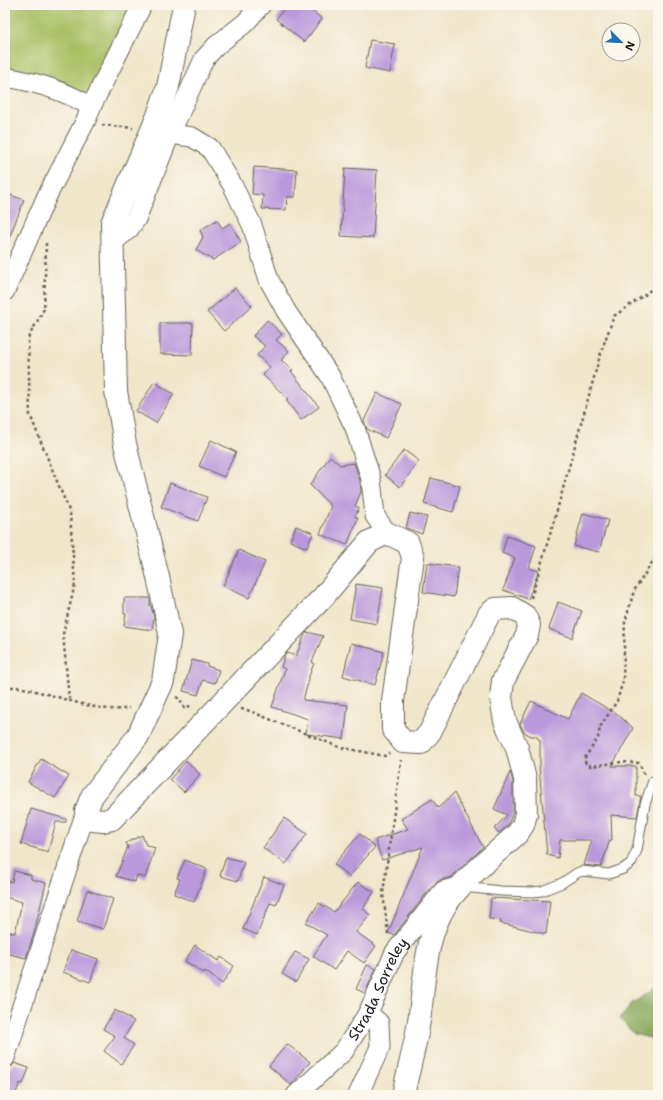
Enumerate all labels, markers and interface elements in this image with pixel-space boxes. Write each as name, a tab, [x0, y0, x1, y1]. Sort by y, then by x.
north arrow	[601, 22, 641, 62]
text: N	[621, 39, 638, 53]
street label: Strada Sorreley	[343, 933, 413, 1044]

